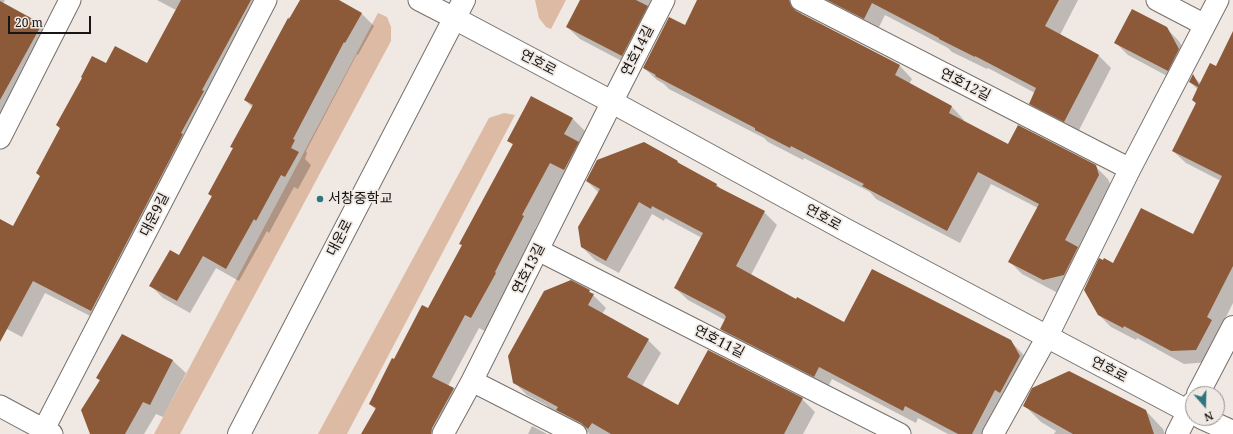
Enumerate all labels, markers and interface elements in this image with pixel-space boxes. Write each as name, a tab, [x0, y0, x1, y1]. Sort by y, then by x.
scale bar	[10, 8, 93, 34]
text: 20 m	[15, 14, 43, 31]
street label: 연호14길	[618, 23, 658, 79]
street label: 연호로	[517, 47, 559, 79]
street label: 연호12길	[937, 65, 993, 105]
street label: 대운9길	[137, 190, 173, 240]
place label: 서창중학교	[328, 191, 392, 207]
marker: 서창중학교	[315, 194, 325, 204]
street label: 연호로	[802, 201, 844, 235]
street label: 대운로	[324, 217, 356, 259]
street label: 연호13길	[509, 241, 549, 297]
street label: 연호11길	[691, 322, 747, 362]
street label: 연호로	[1088, 354, 1130, 386]
north arrow	[1185, 386, 1225, 426]
text: N	[1202, 408, 1216, 425]

